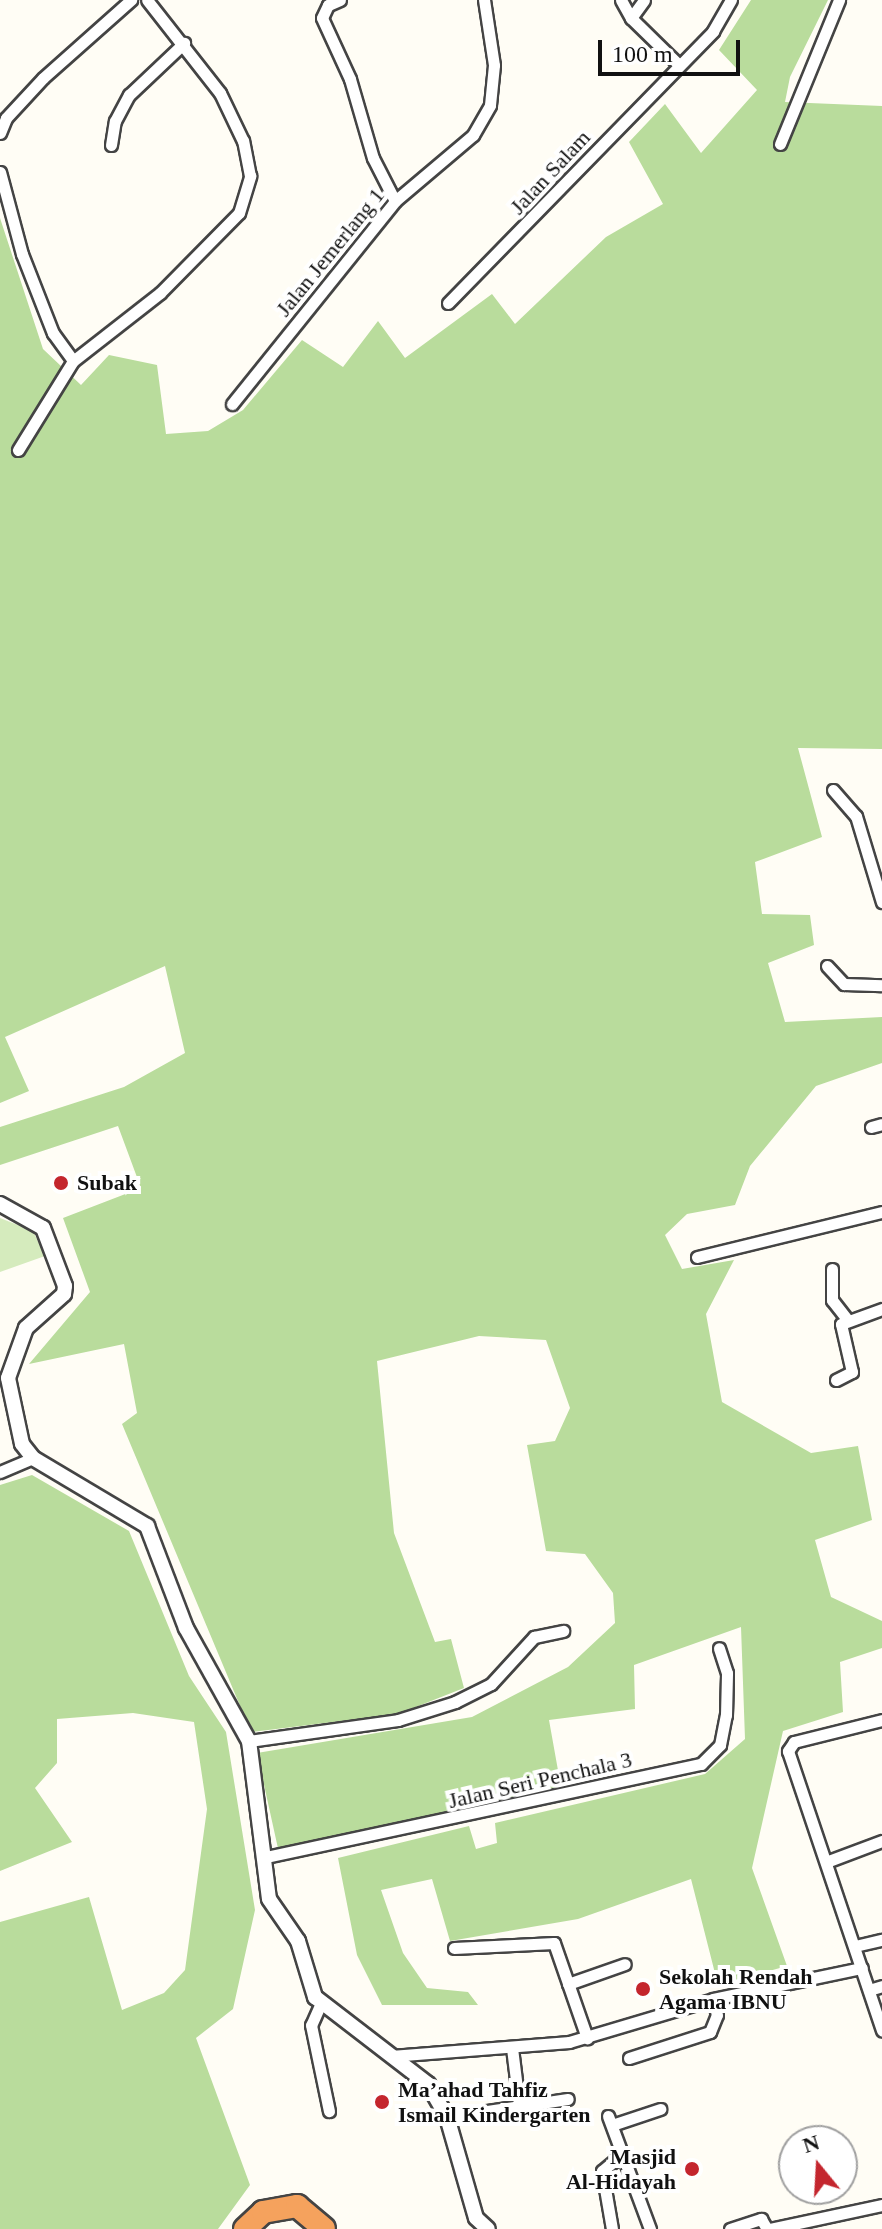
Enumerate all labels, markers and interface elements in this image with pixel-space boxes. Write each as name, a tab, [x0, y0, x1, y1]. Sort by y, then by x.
scale bar	[602, 24, 744, 74]
text: 100 m	[612, 41, 673, 67]
street label: Jalan Salam	[504, 124, 596, 220]
street label: Jalan Jemerlang 1	[270, 182, 390, 322]
place label: Subak	[77, 1170, 137, 1196]
marker: Subak	[52, 1174, 70, 1192]
street label: Jalan Seri Penchala 3	[446, 1746, 634, 1814]
place label: Sekolah Rendah Agama IBNU	[659, 1963, 812, 2014]
marker: Sekolah Rendah Agama IBNU	[634, 1980, 652, 1998]
place label: Ma’ahad Tahfiz Ismail Kindergarten	[398, 2076, 590, 2128]
marker: Ma’ahad Tahfiz Ismail Kindergarten	[373, 2093, 391, 2111]
north arrow	[778, 2125, 858, 2205]
text: N	[800, 2129, 822, 2158]
place label: Masjid Al-Hidayah	[566, 2143, 676, 2194]
marker: Masjid Al-Hidayah	[683, 2160, 701, 2178]

